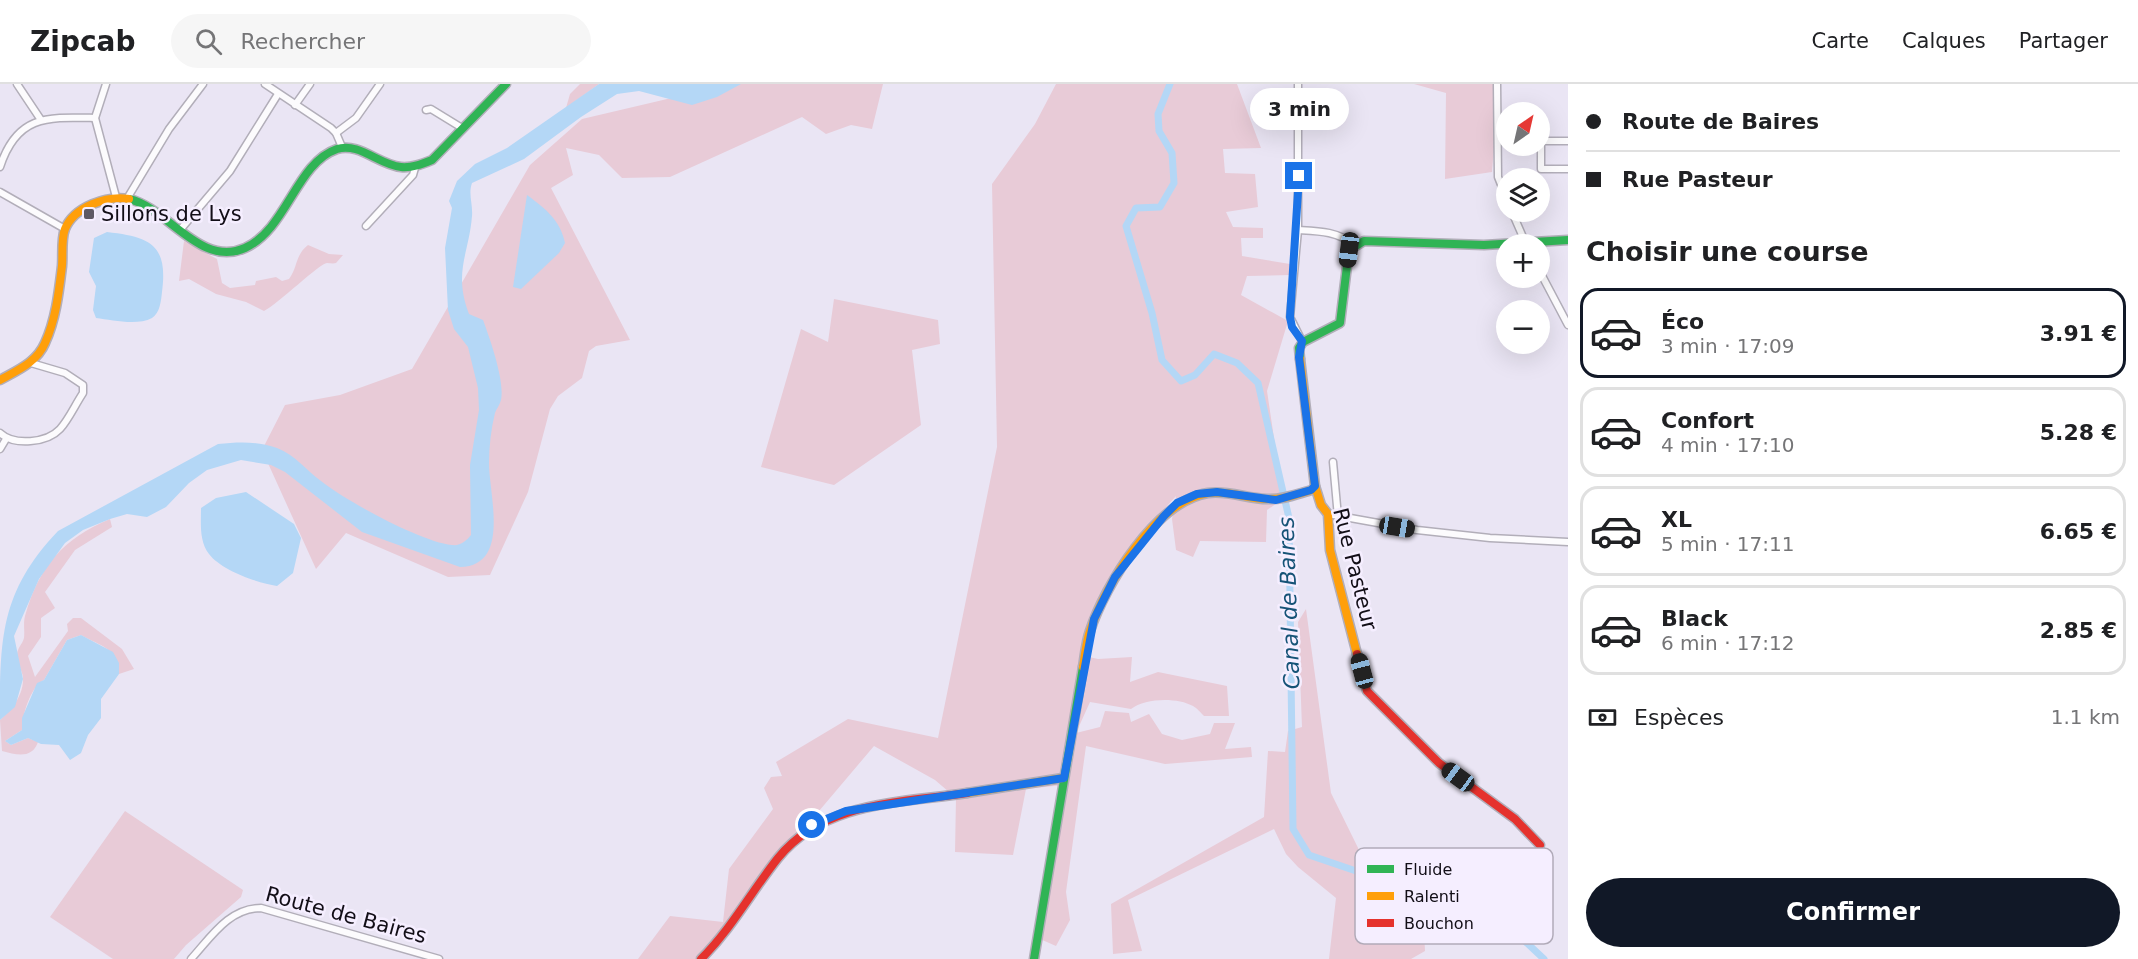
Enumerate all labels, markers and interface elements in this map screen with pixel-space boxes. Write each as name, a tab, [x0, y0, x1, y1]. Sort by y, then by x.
search box	[171, 14, 591, 68]
text: Zipcab	[30, 25, 135, 58]
icon: search	[192, 25, 225, 58]
text: Rechercher	[240, 29, 365, 54]
text: Carte	[1812, 29, 1869, 53]
text: Calques	[1902, 29, 1986, 53]
text: Partager	[2019, 29, 2108, 53]
callout: 3 min	[1250, 89, 1348, 131]
text: 3 min	[1268, 97, 1331, 121]
north arrow	[1496, 102, 1550, 156]
map controls	[1496, 102, 1550, 354]
text: Route de Baires	[1622, 109, 1819, 134]
route end	[1285, 162, 1312, 189]
text: Rue Pasteur	[1622, 167, 1773, 192]
button: layers	[1496, 168, 1550, 222]
place label: Sillons de Lys	[101, 202, 242, 226]
marker: Sillons de Lys	[82, 207, 96, 221]
car	[1338, 231, 1360, 269]
button: +	[1496, 234, 1550, 288]
text: Choisir une course	[1586, 236, 1869, 267]
button: −	[1496, 300, 1550, 354]
icon: car	[1589, 306, 1643, 360]
text: Éco	[1661, 309, 1704, 334]
text: 3.91 €	[2040, 321, 2117, 346]
text: 3 min · 17:09	[1661, 334, 1795, 358]
icon: car	[1589, 405, 1643, 459]
text: Confort	[1661, 408, 1754, 433]
text: 5.28 €	[2040, 420, 2117, 445]
text: 4 min · 17:10	[1661, 433, 1795, 457]
icon: car	[1589, 504, 1643, 558]
street label: Rue Pasteur	[1328, 505, 1382, 633]
text: XL	[1661, 507, 1692, 532]
car	[1378, 515, 1416, 539]
water label: Canal de Baires	[1273, 516, 1305, 690]
text: 6.65 €	[2040, 519, 2117, 544]
text: 5 min · 17:11	[1661, 532, 1795, 556]
icon: car	[1589, 603, 1643, 657]
text: Black	[1661, 606, 1728, 631]
text: 2.85 €	[2040, 618, 2117, 643]
text: 6 min · 17:12	[1661, 631, 1795, 655]
car	[1349, 651, 1375, 691]
icon: cash	[1586, 701, 1619, 734]
text: Espèces	[1634, 705, 1724, 730]
text: 1.1 km	[2051, 705, 2120, 729]
car	[1438, 759, 1478, 795]
route start	[798, 811, 825, 838]
legend	[1355, 848, 1553, 944]
text: Fluide	[1404, 860, 1452, 879]
button: Confirmer	[1586, 878, 2120, 947]
street label: Route de Baires	[263, 882, 429, 948]
text: Ralenti	[1404, 887, 1460, 906]
text: Bouchon	[1404, 914, 1474, 933]

